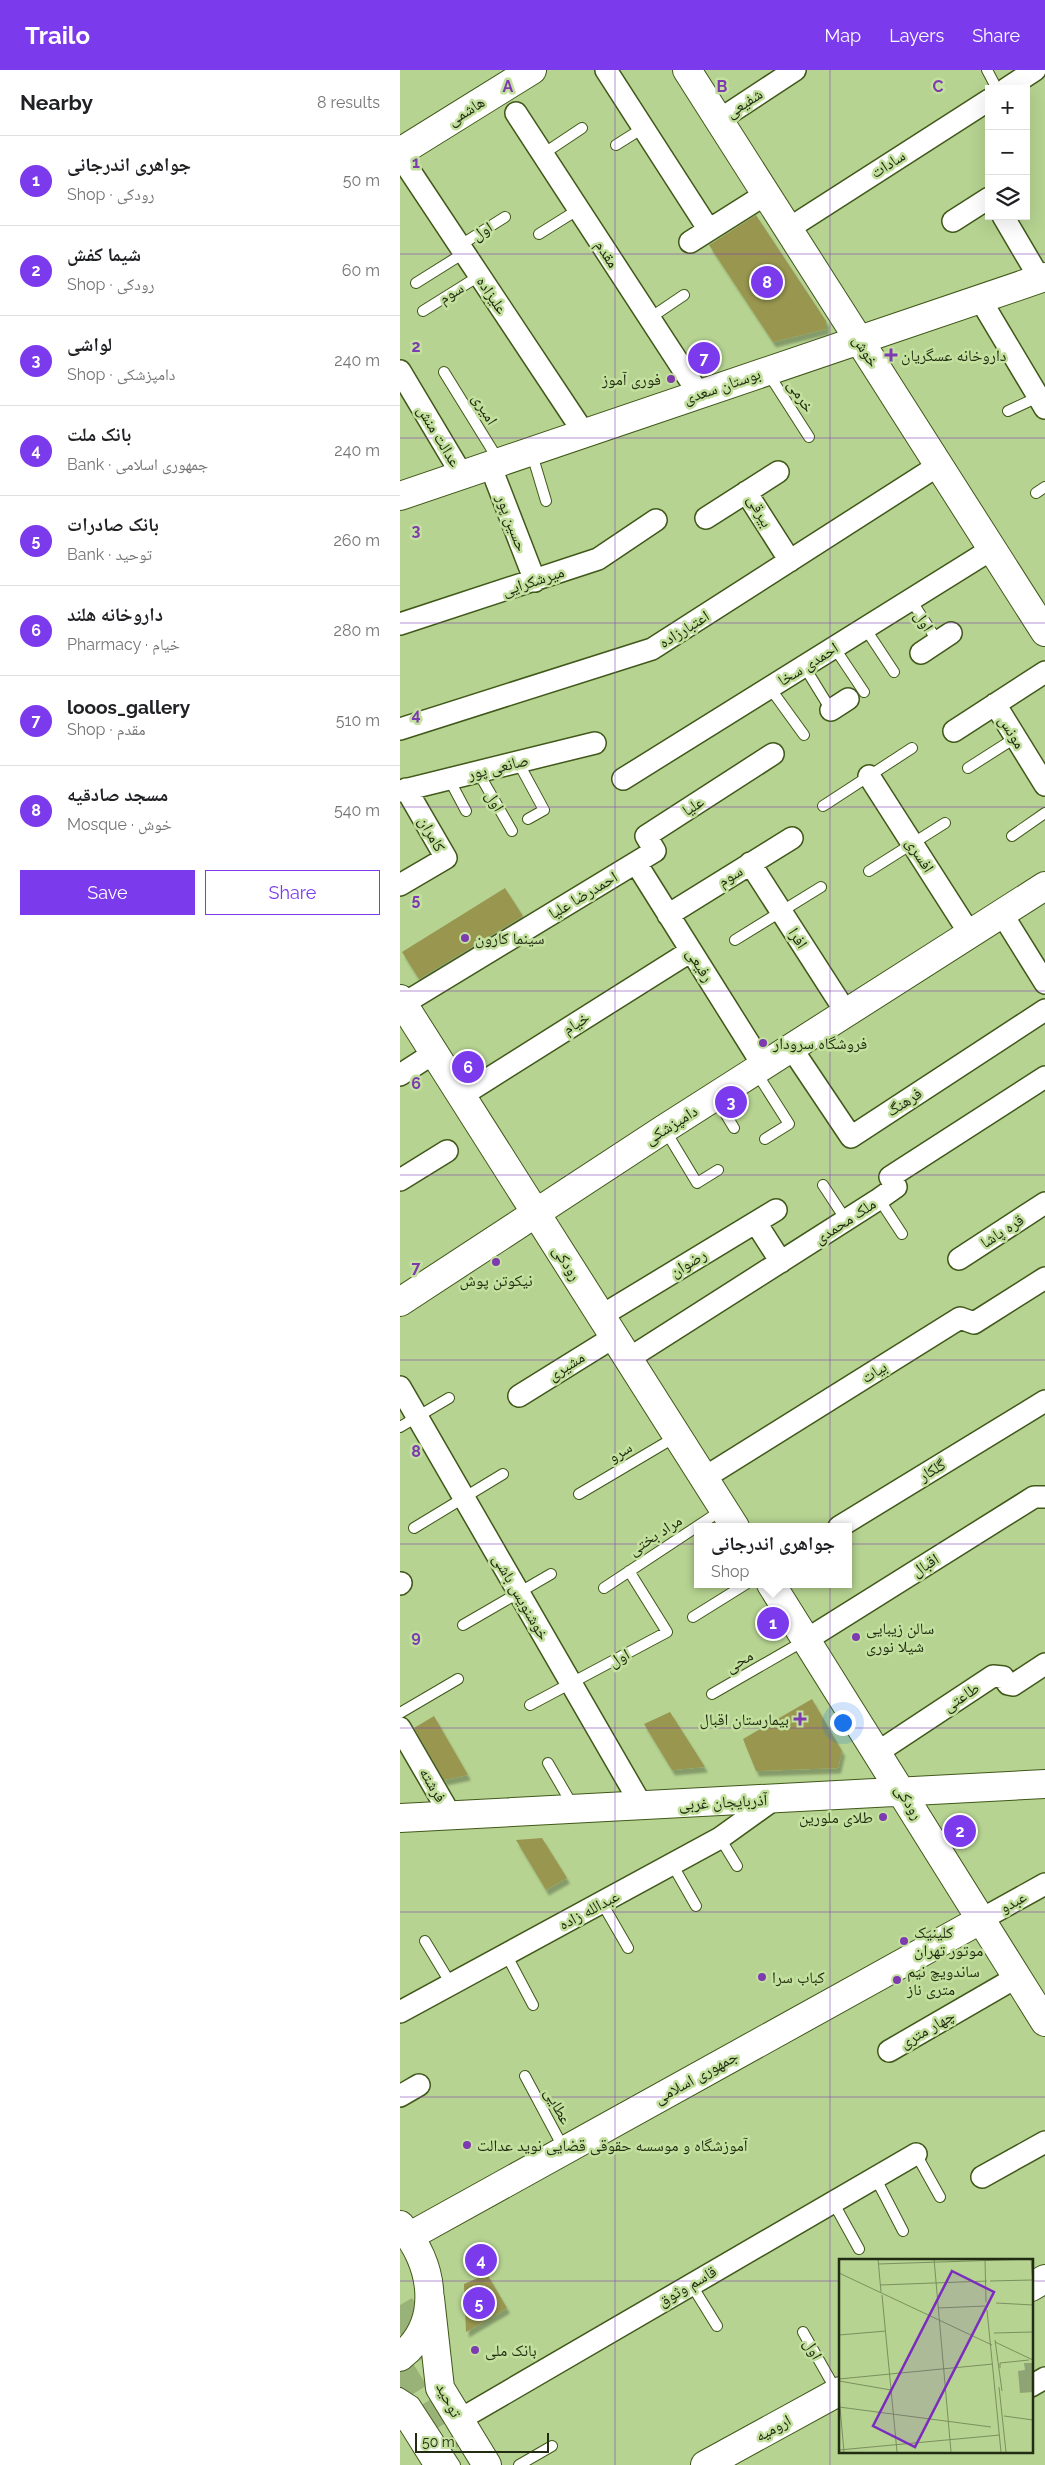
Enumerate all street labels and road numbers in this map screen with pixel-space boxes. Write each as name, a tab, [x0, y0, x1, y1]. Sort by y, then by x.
street label: شفیعی	[722, 84, 767, 123]
street label: هاشمی	[444, 92, 489, 131]
street label: سادات	[867, 146, 909, 182]
street label: اول	[468, 217, 496, 245]
street label: مقدم	[590, 237, 623, 272]
street label: علیزاده	[473, 273, 511, 317]
street label: سوم	[435, 278, 468, 309]
street label: خوش	[848, 332, 883, 371]
street label: بوستان سعدی	[681, 364, 763, 409]
street label: خرمی	[783, 376, 818, 416]
street label: امیری	[467, 390, 502, 429]
street label: عدالت منش	[412, 402, 465, 471]
street label: حسین پور	[491, 491, 531, 554]
street label: بیرقی	[743, 491, 776, 531]
street label: میرشکرایی	[500, 562, 567, 601]
street label: اعتبارزاده	[655, 606, 713, 652]
street label: اول	[910, 607, 938, 635]
street label: احمدی سخا	[774, 638, 842, 691]
street label: مونس	[994, 712, 1029, 753]
street label: صانعی پور	[465, 750, 531, 785]
street label: اول	[481, 787, 508, 815]
street label: علیا	[679, 792, 707, 820]
street label: کامران	[414, 813, 450, 856]
street label: افسری	[901, 834, 938, 876]
street label: سوم	[714, 861, 747, 892]
street label: احمدرضا علیا	[545, 867, 621, 923]
street label: افرا	[784, 924, 812, 952]
street label: رفیعی	[681, 945, 718, 986]
street label: خیام	[559, 1008, 593, 1039]
street label: فرهنگ	[883, 1084, 925, 1120]
street label: دامپزشکی	[641, 1101, 702, 1149]
street label: ملک محمدی	[811, 1194, 880, 1249]
street label: قره پاشا	[977, 1210, 1027, 1252]
street label: رودکی	[548, 1242, 585, 1285]
street label: رضوان	[666, 1245, 710, 1282]
street label: مشیری	[544, 1347, 589, 1386]
street label: بیات	[858, 1357, 890, 1387]
street label: سرو	[605, 1438, 635, 1466]
street label: گلکار	[914, 1454, 949, 1486]
street label: مراد بختی	[625, 1511, 686, 1560]
street label: اقبال	[908, 1549, 943, 1582]
street label: خوشنویس باشی	[488, 1551, 553, 1644]
street label: اول	[605, 1645, 633, 1672]
street label: محی	[722, 1646, 757, 1677]
street label: طاعتی	[939, 1678, 983, 1717]
street label: فرشته	[416, 1764, 450, 1806]
street label: رودکی	[890, 1781, 927, 1824]
street label: آذربایجان غربی	[678, 1790, 769, 1815]
street label: عبدالله زاده	[555, 1886, 623, 1934]
street label: عبدو	[996, 1887, 1030, 1917]
street label: چهار متری	[896, 2006, 958, 2053]
street label: جمهوری اسلامی	[651, 2046, 742, 2109]
street label: عطایی	[540, 2084, 575, 2128]
street label: قاسم وثوق	[654, 2262, 720, 2311]
street label: اول	[799, 2335, 826, 2363]
street label: توحید	[432, 2379, 466, 2421]
street label: ارومیه	[752, 2411, 794, 2445]

